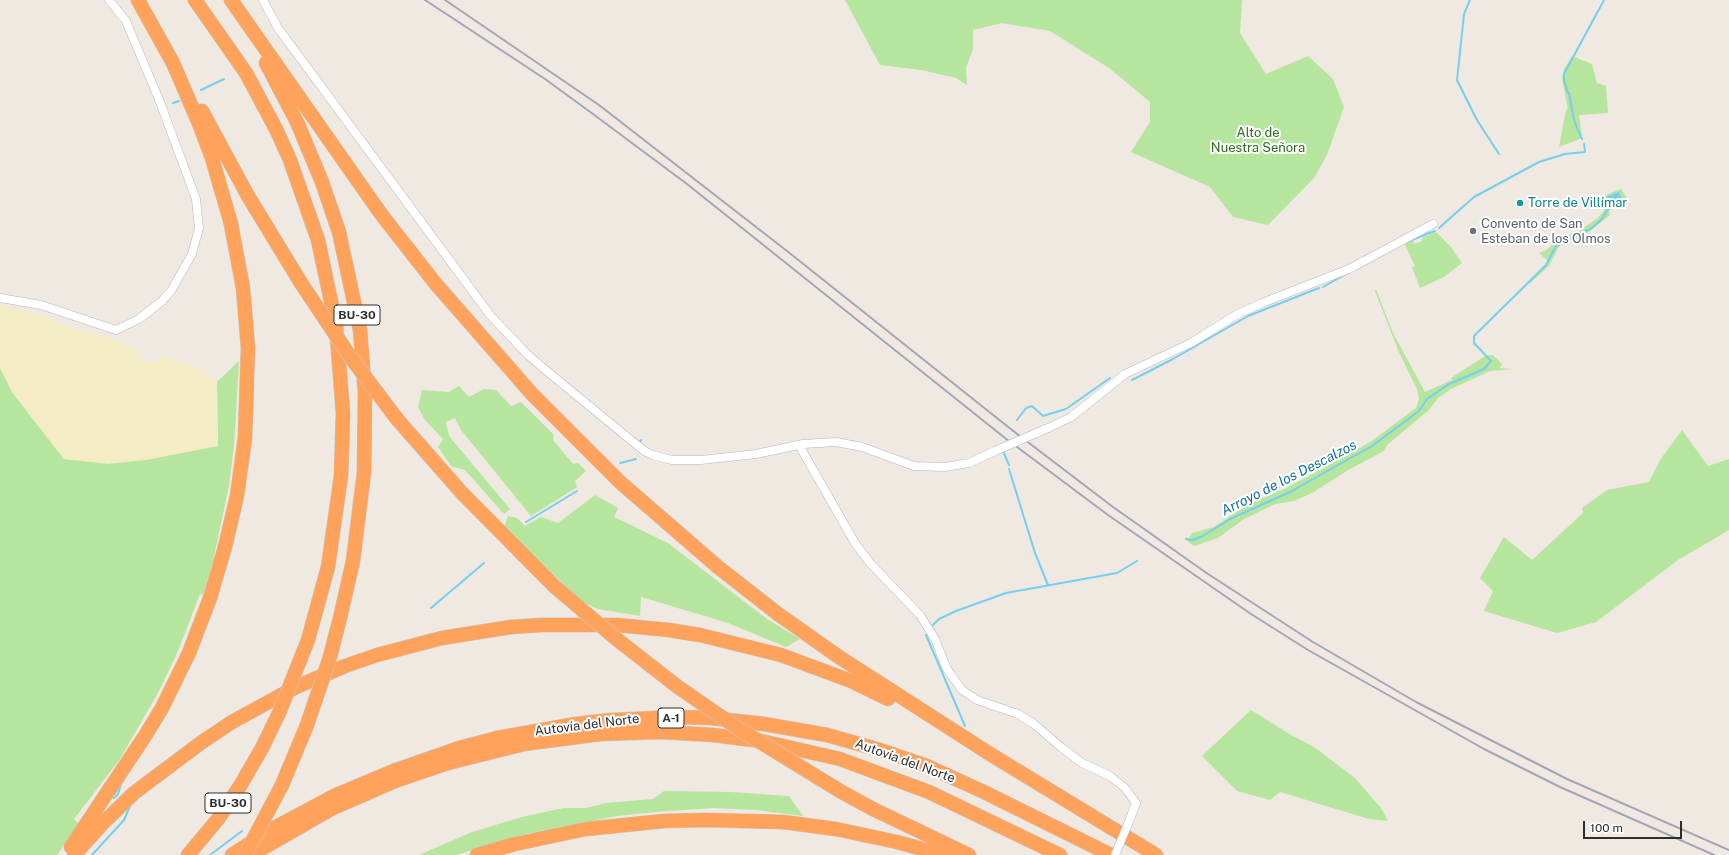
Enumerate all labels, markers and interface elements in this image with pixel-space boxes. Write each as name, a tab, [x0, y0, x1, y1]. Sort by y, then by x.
park label: Alto de Nuestra Señora	[1211, 125, 1305, 156]
place label: Torre de Villímar	[1528, 195, 1627, 211]
marker: Torre de Villímar	[1515, 198, 1525, 208]
place label: Convento de San Esteban de los Olmos	[1481, 216, 1611, 247]
marker: Convento de San Esteban de los Olmos	[1468, 226, 1478, 236]
road number: BU-30	[334, 305, 380, 325]
water label: Arroyo de los Descalzos	[1218, 437, 1360, 519]
road number: A-1	[658, 708, 684, 728]
street label: Autovía del Norte	[534, 711, 640, 739]
street label: Autovía del Norte	[853, 736, 957, 786]
road number: BU-30	[205, 793, 251, 813]
scale bar	[1585, 813, 1684, 839]
text: 100 m	[1590, 821, 1623, 835]

